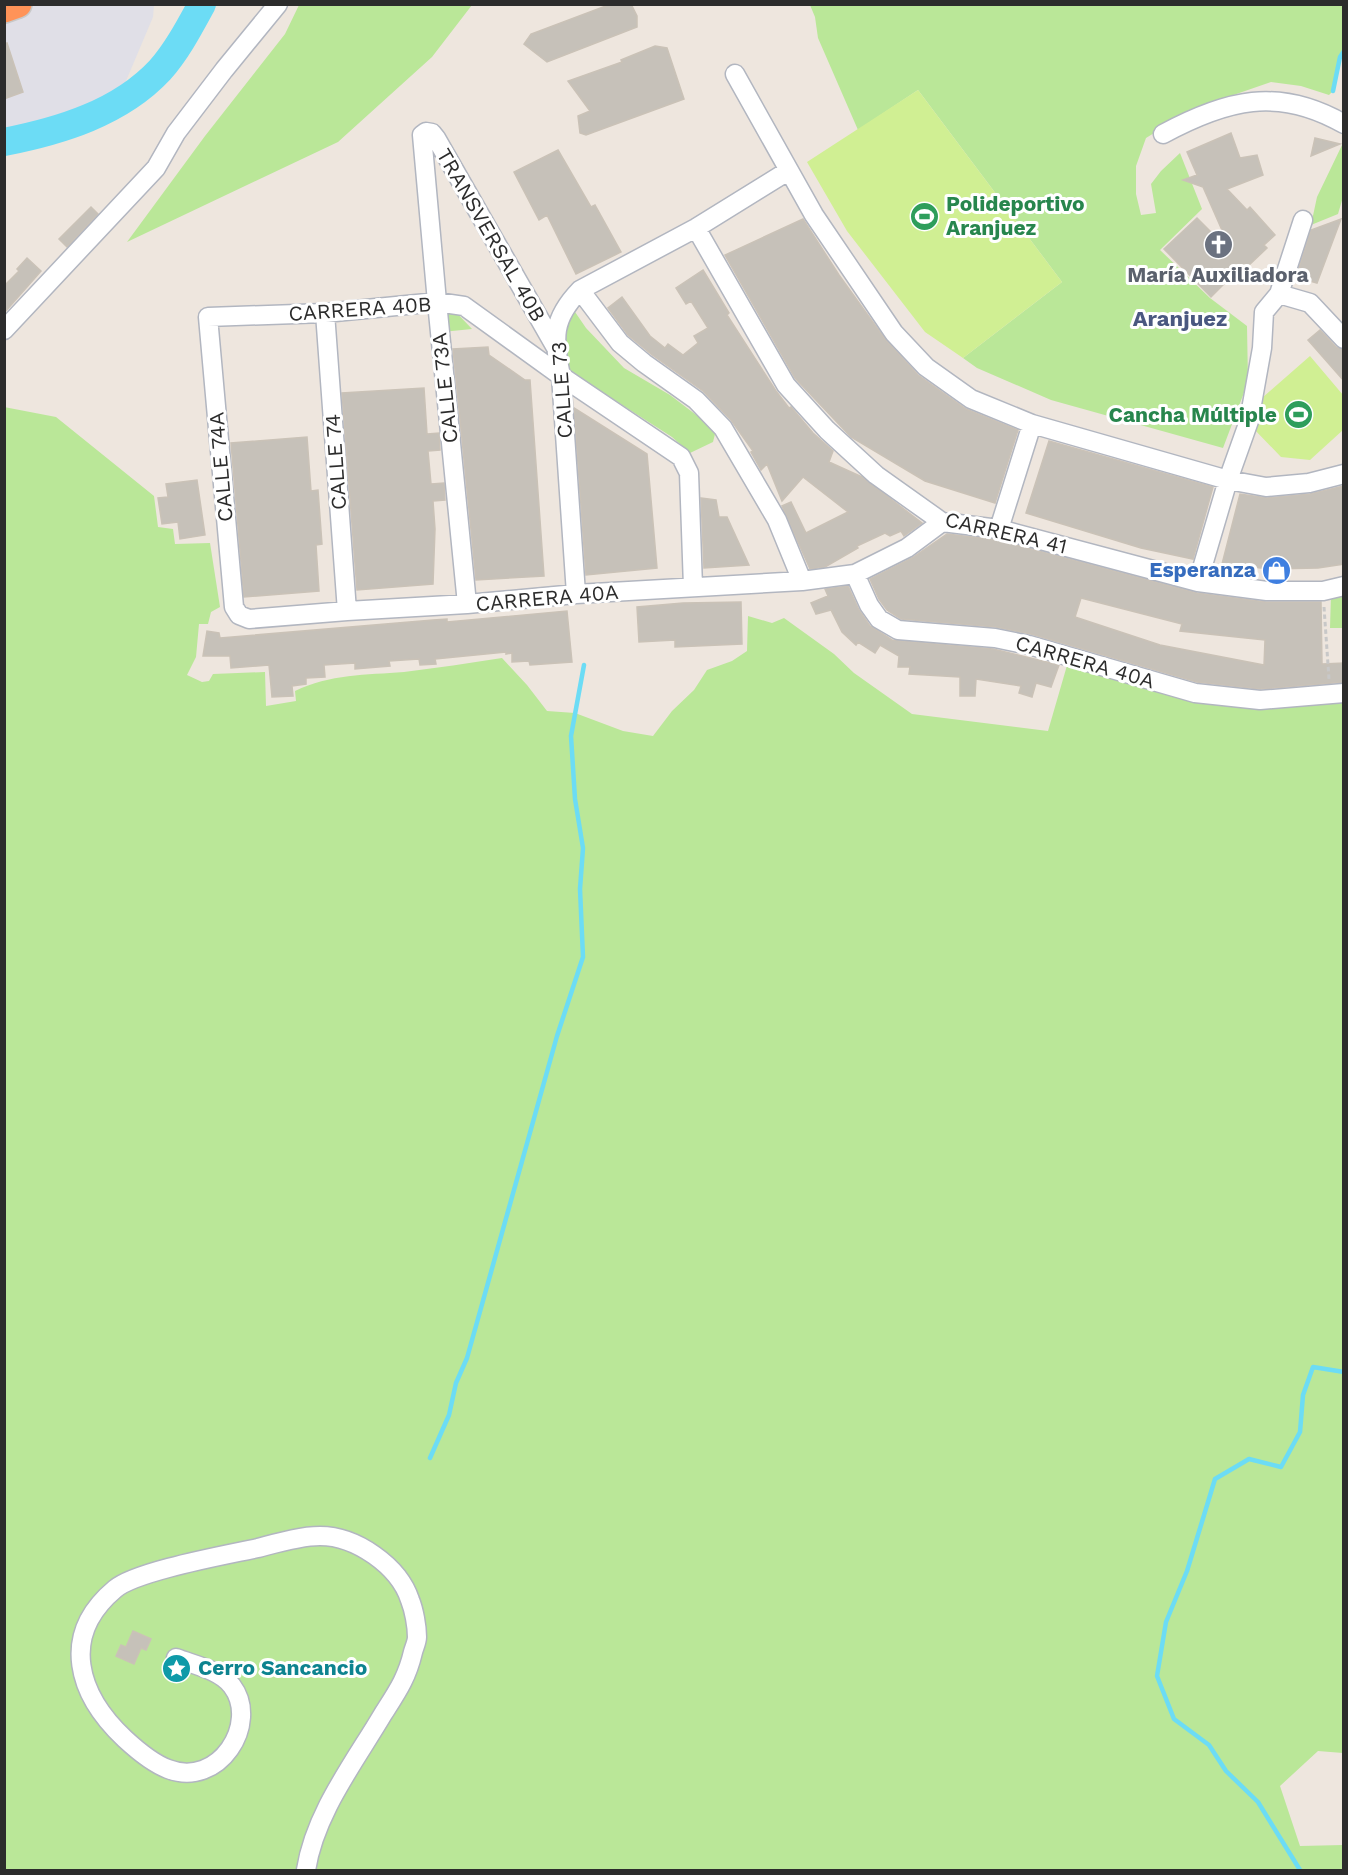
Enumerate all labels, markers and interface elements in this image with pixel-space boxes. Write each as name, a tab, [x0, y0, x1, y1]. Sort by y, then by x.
street label: TRANSVERSAL 40B	[432, 144, 551, 326]
place label: Polideportivo Aranjuez	[946, 191, 1085, 240]
sports icon: Polideportivo Aranjuez	[909, 200, 941, 232]
church icon: María Auxiliadora	[1202, 228, 1234, 260]
place label: María Auxiliadora	[1127, 262, 1310, 287]
street label: CARRERA 40B	[288, 291, 432, 326]
district label: Aranjuez	[1133, 306, 1227, 331]
street label: CALLE 73A	[426, 331, 463, 445]
street label: CALLE 73	[546, 341, 577, 439]
sports icon: Cancha Múltiple	[1282, 399, 1314, 431]
place label: Cancha Múltiple	[1109, 402, 1277, 427]
street label: CALLE 74A	[203, 411, 238, 523]
street label: CALLE 74	[320, 413, 351, 511]
street label: CARRERA 41	[943, 506, 1070, 559]
shop icon: Esperanza	[1261, 554, 1293, 586]
place label: Esperanza	[1149, 557, 1257, 582]
street label: CARRERA 40A	[474, 579, 620, 616]
street label: CARRERA 40A	[1013, 630, 1158, 693]
place icon: Cerro Sancancio	[161, 1652, 193, 1684]
place label: Cerro Sancancio	[198, 1655, 367, 1680]

